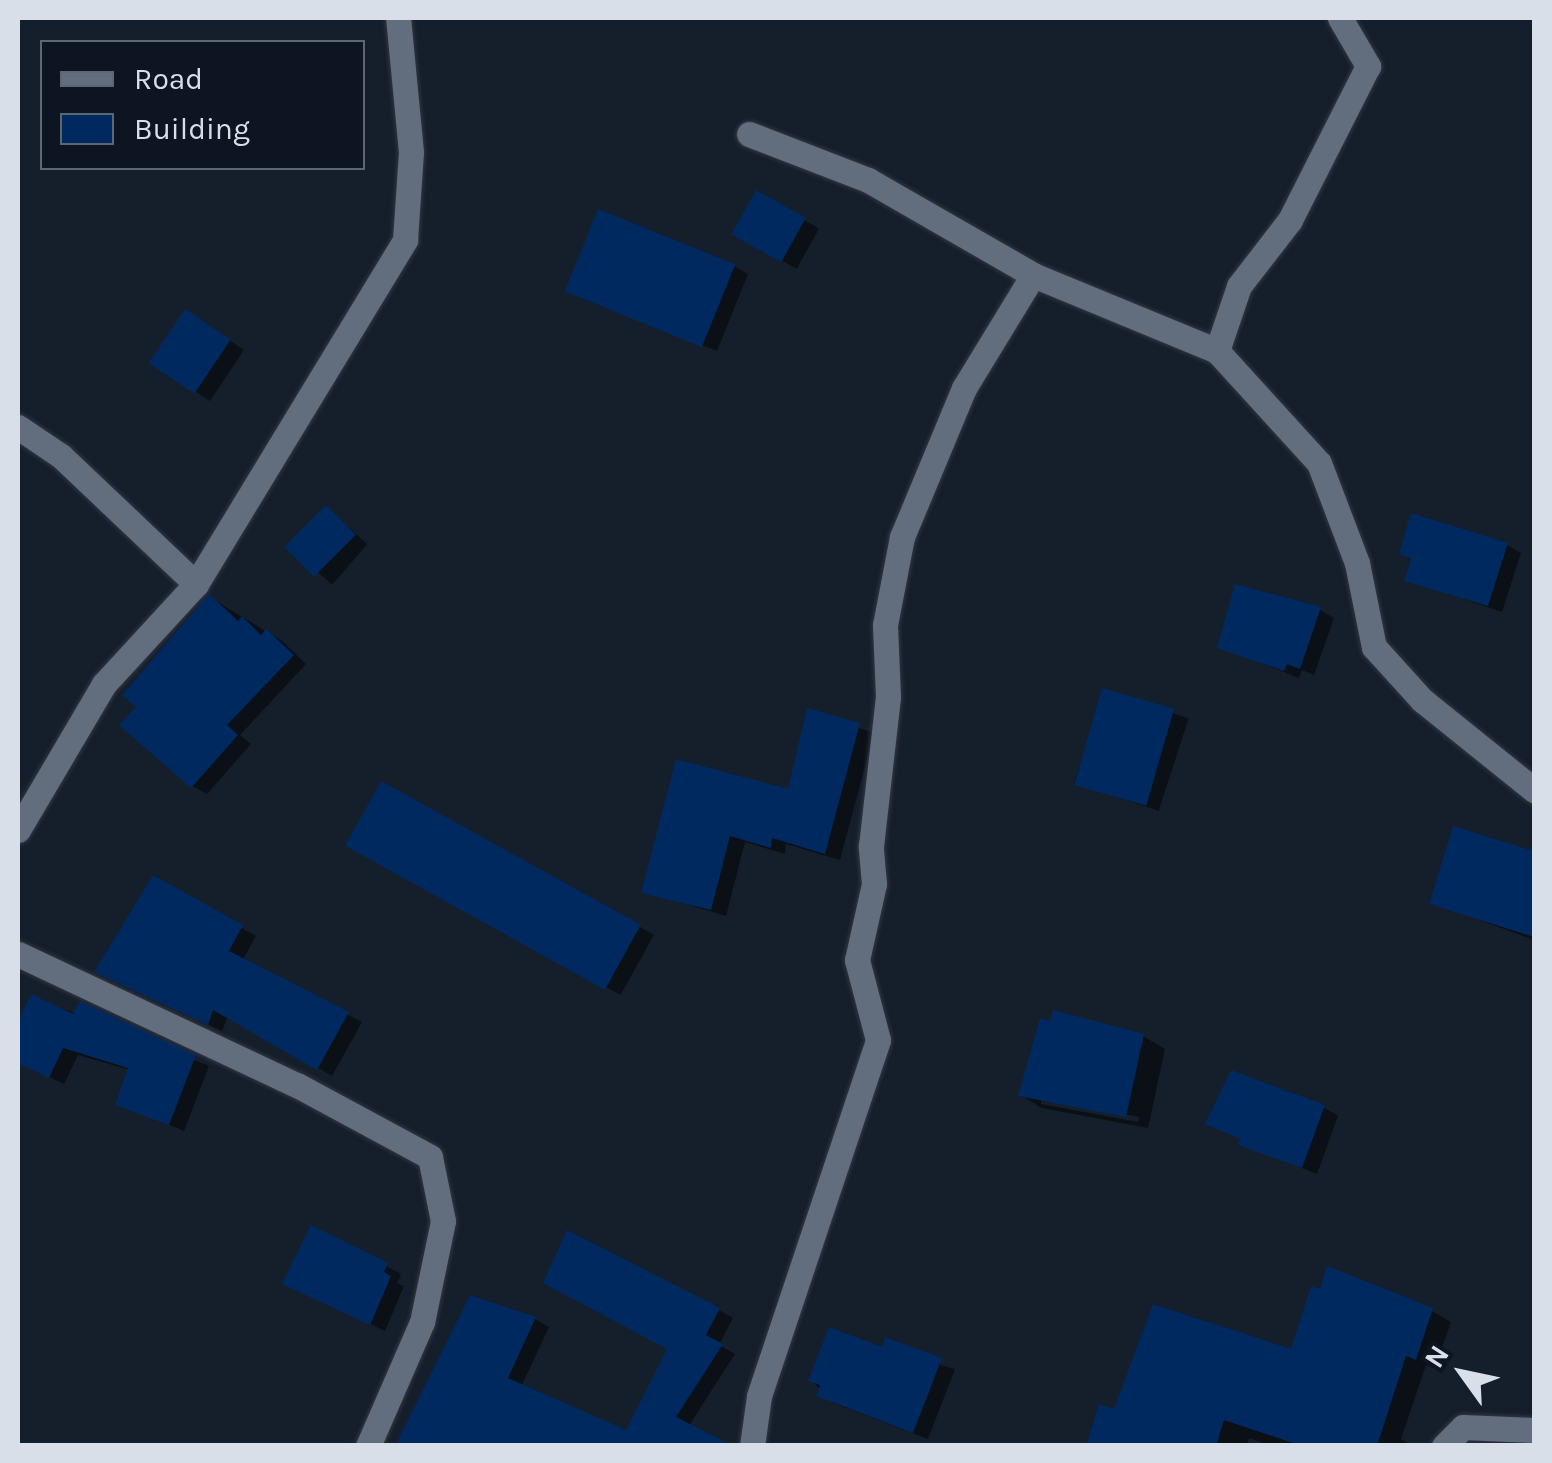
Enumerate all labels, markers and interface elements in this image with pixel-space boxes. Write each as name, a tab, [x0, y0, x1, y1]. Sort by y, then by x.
legend	[40, 40, 365, 170]
text: Road	[134, 61, 203, 97]
text: Building	[134, 111, 250, 147]
north arrow	[1412, 1323, 1512, 1423]
text: N	[1417, 1339, 1456, 1374]

